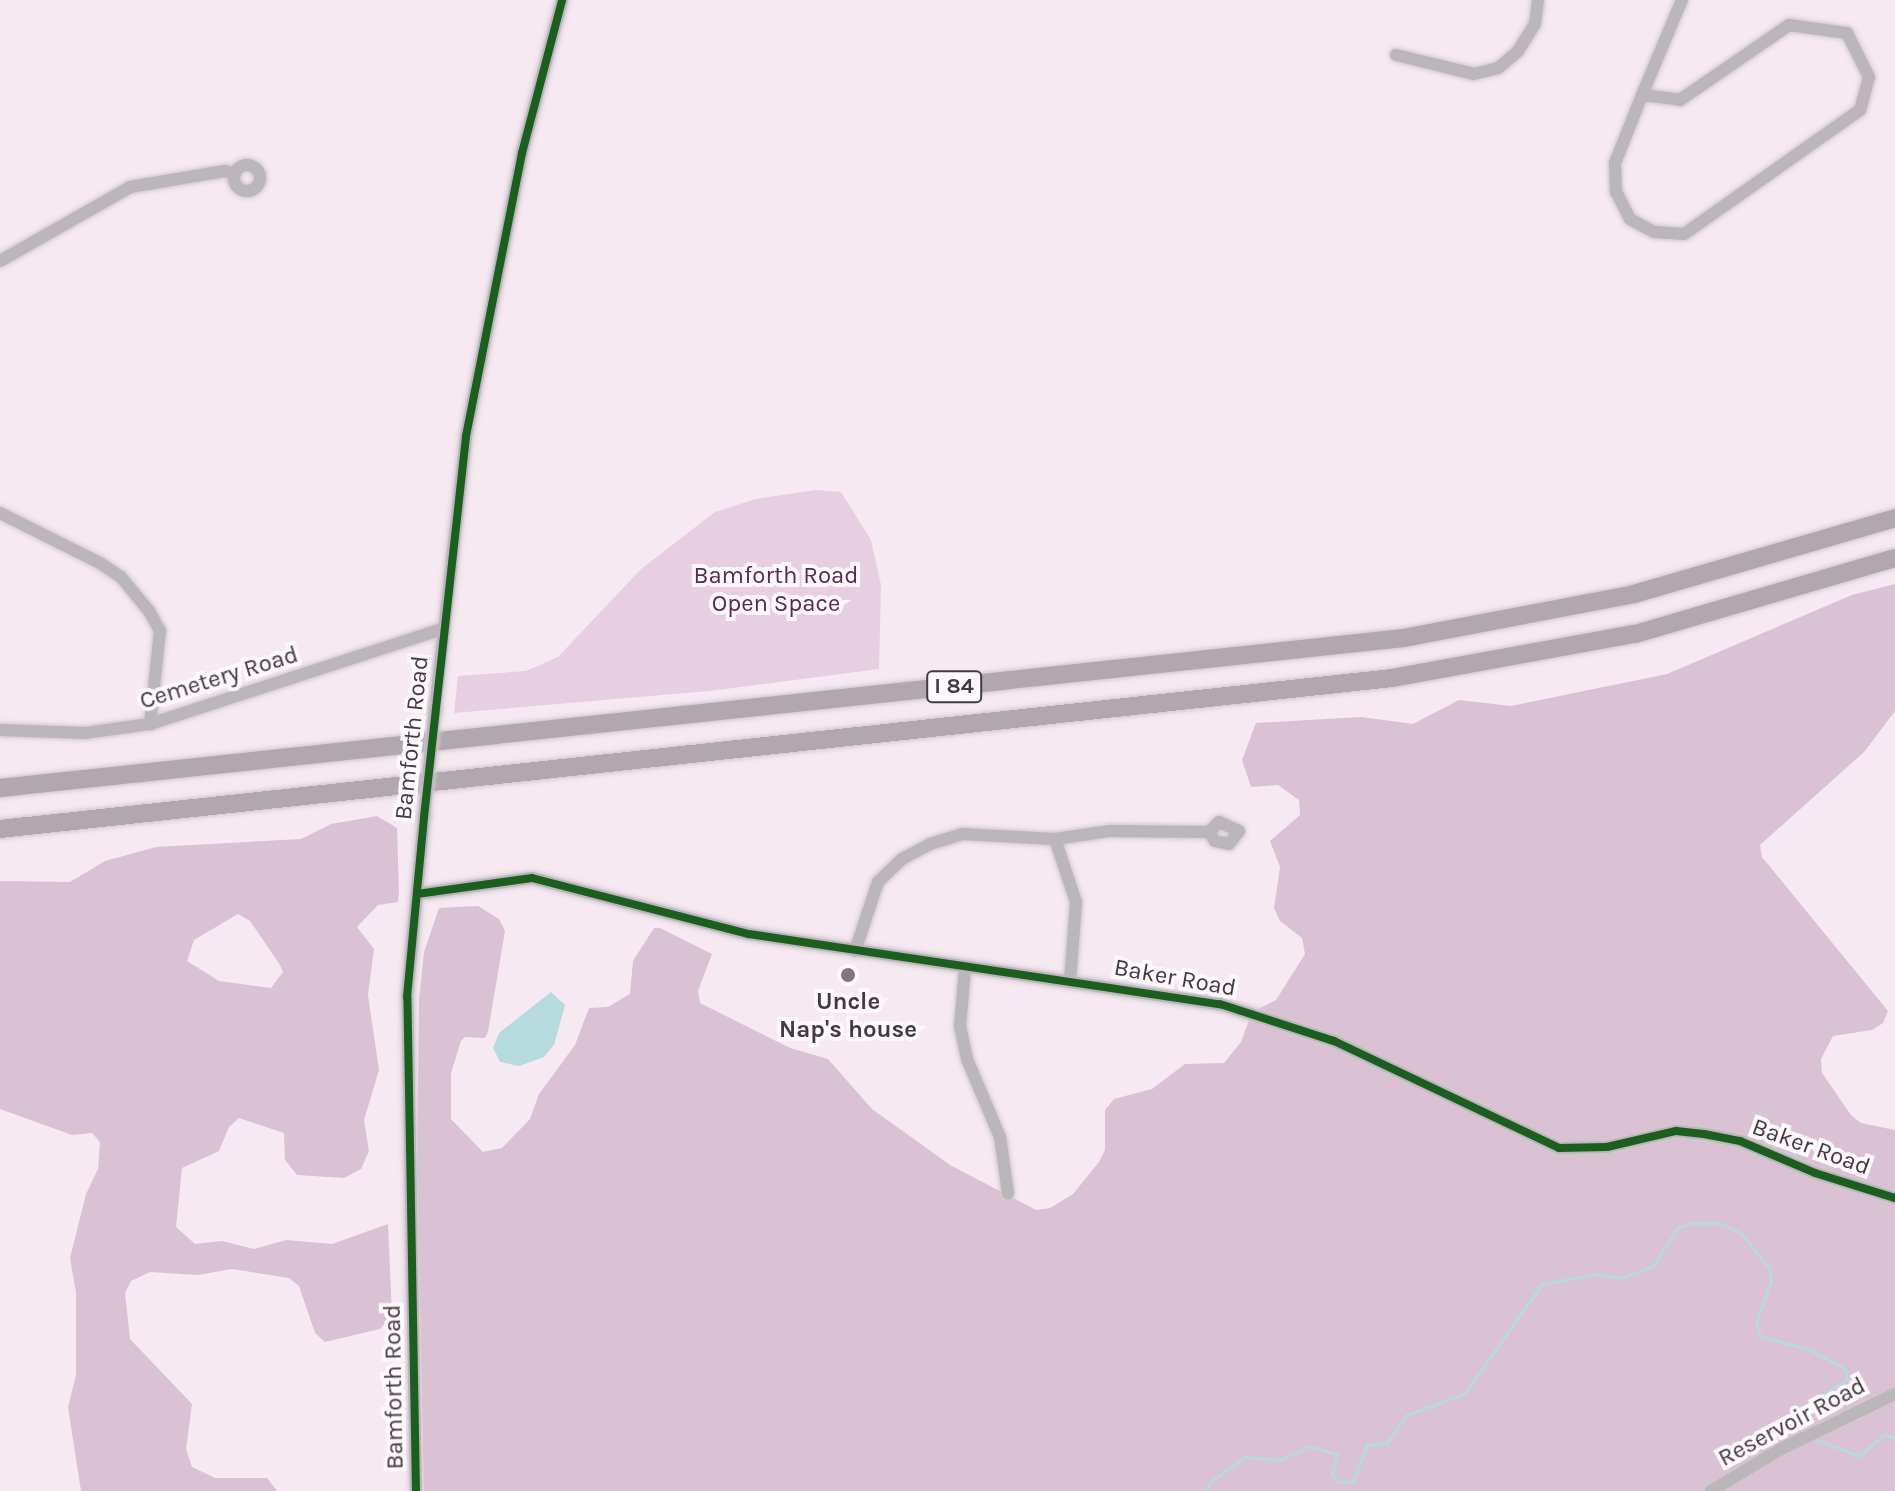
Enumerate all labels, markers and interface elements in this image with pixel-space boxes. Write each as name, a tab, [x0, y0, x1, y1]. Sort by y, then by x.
park label: Bamforth Road Open Space	[693, 562, 859, 618]
street label: Cemetery Road	[136, 640, 302, 716]
street label: Bamforth Road	[389, 654, 435, 822]
road number: I 84	[926, 669, 982, 705]
street label: Baker Road	[1112, 953, 1238, 1003]
marker: Uncle Nap's house	[839, 966, 857, 984]
place label: Uncle Nap's house	[779, 988, 917, 1044]
street label: Baker Road	[1748, 1112, 1874, 1182]
street label: Bamforth Road	[378, 1304, 410, 1470]
street label: Reservoir Road	[1713, 1371, 1871, 1473]

